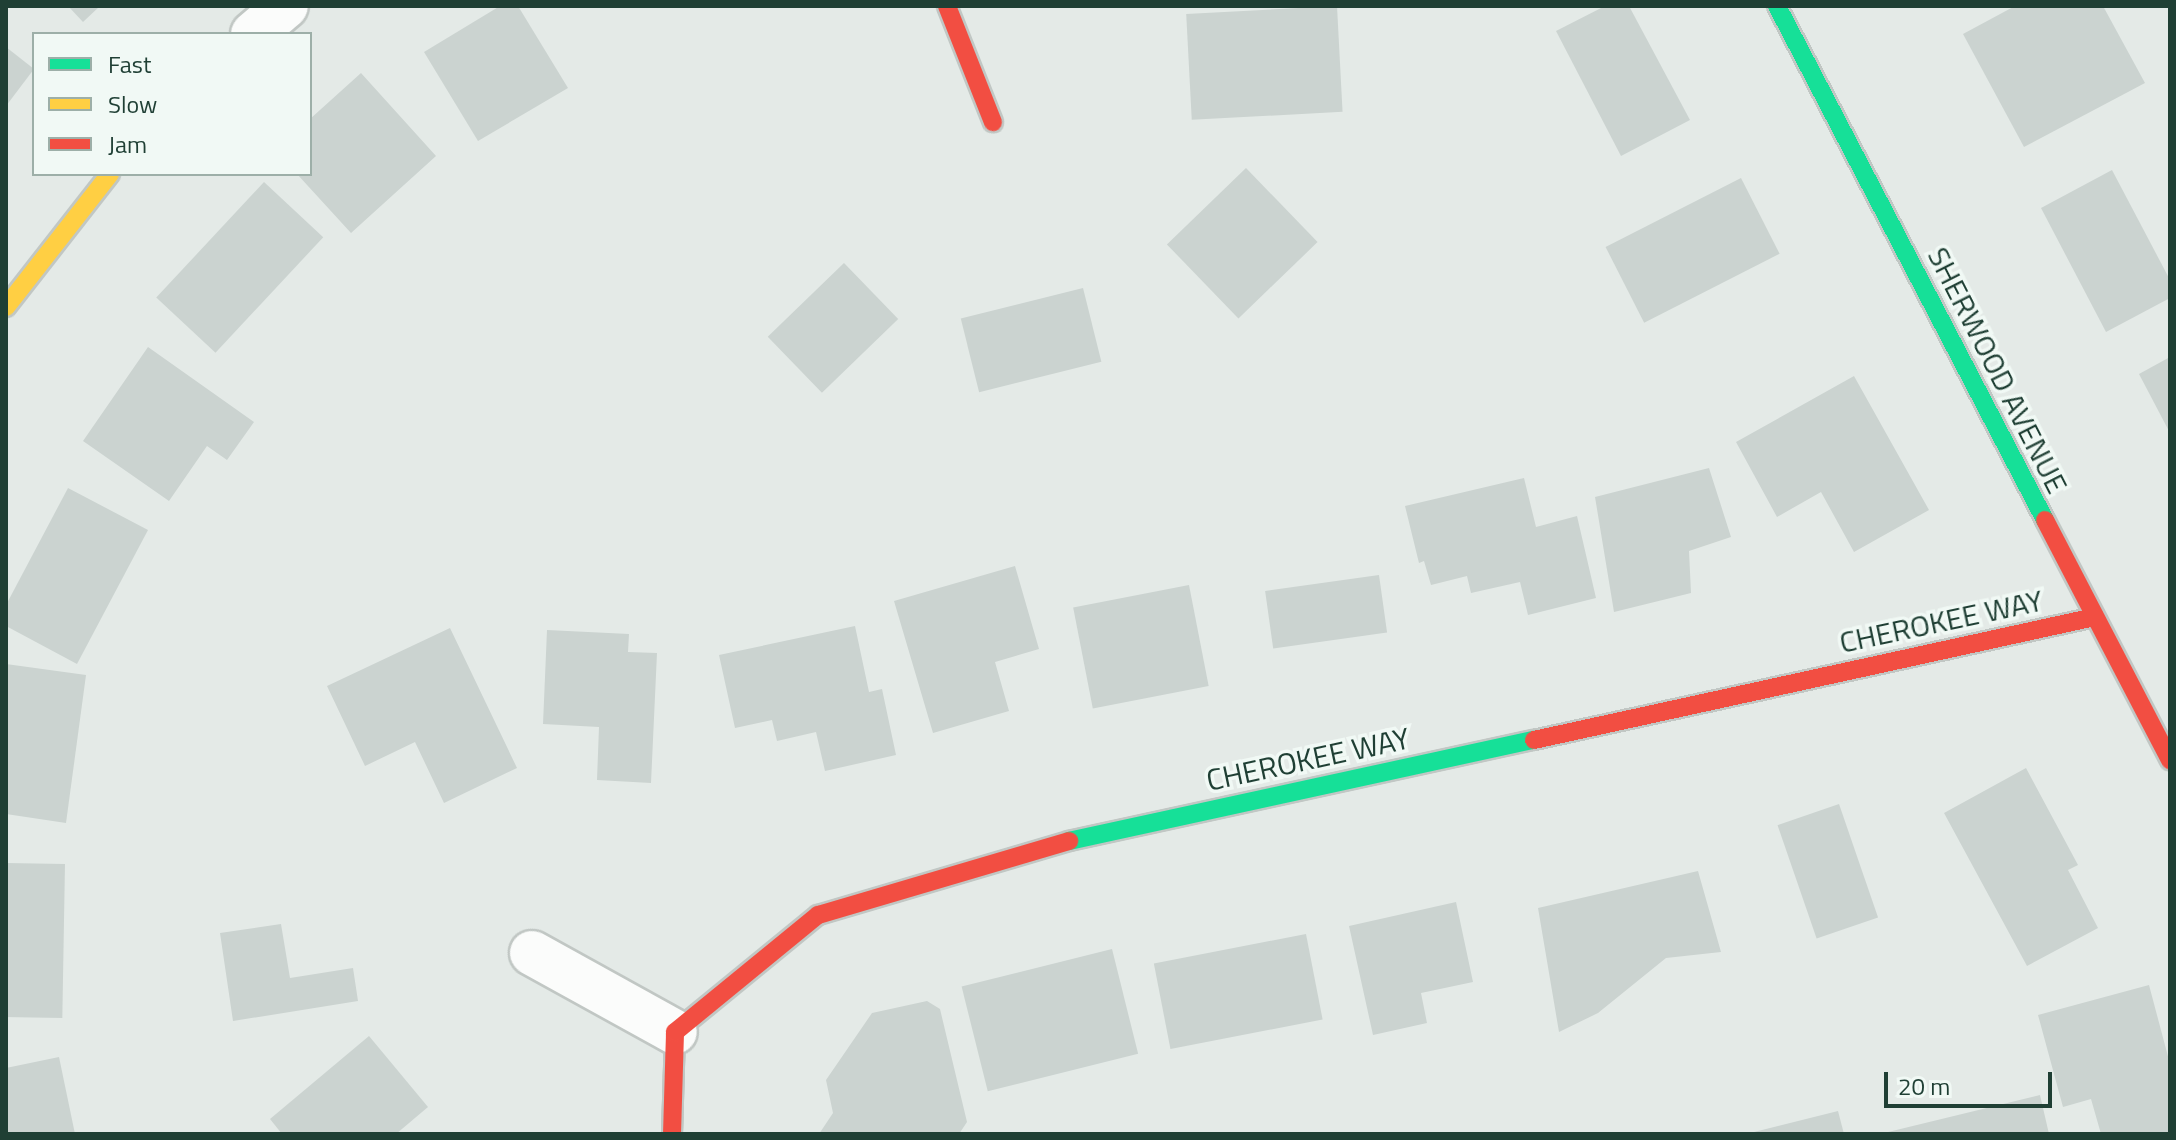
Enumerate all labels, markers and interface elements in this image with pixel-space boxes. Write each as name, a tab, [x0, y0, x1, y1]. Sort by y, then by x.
legend	[32, 32, 312, 176]
text: Fast	[108, 46, 151, 82]
text: Slow	[108, 86, 157, 122]
text: Jam	[108, 126, 147, 162]
street label: SHERWOOD AVENUE	[1920, 241, 2076, 499]
street label: CHEROKEE WAY	[1836, 582, 2046, 660]
street label: CHEROKEE WAY	[1203, 720, 1413, 798]
scale bar	[1888, 1056, 2056, 1106]
text: 20 m	[1898, 1068, 1950, 1104]

